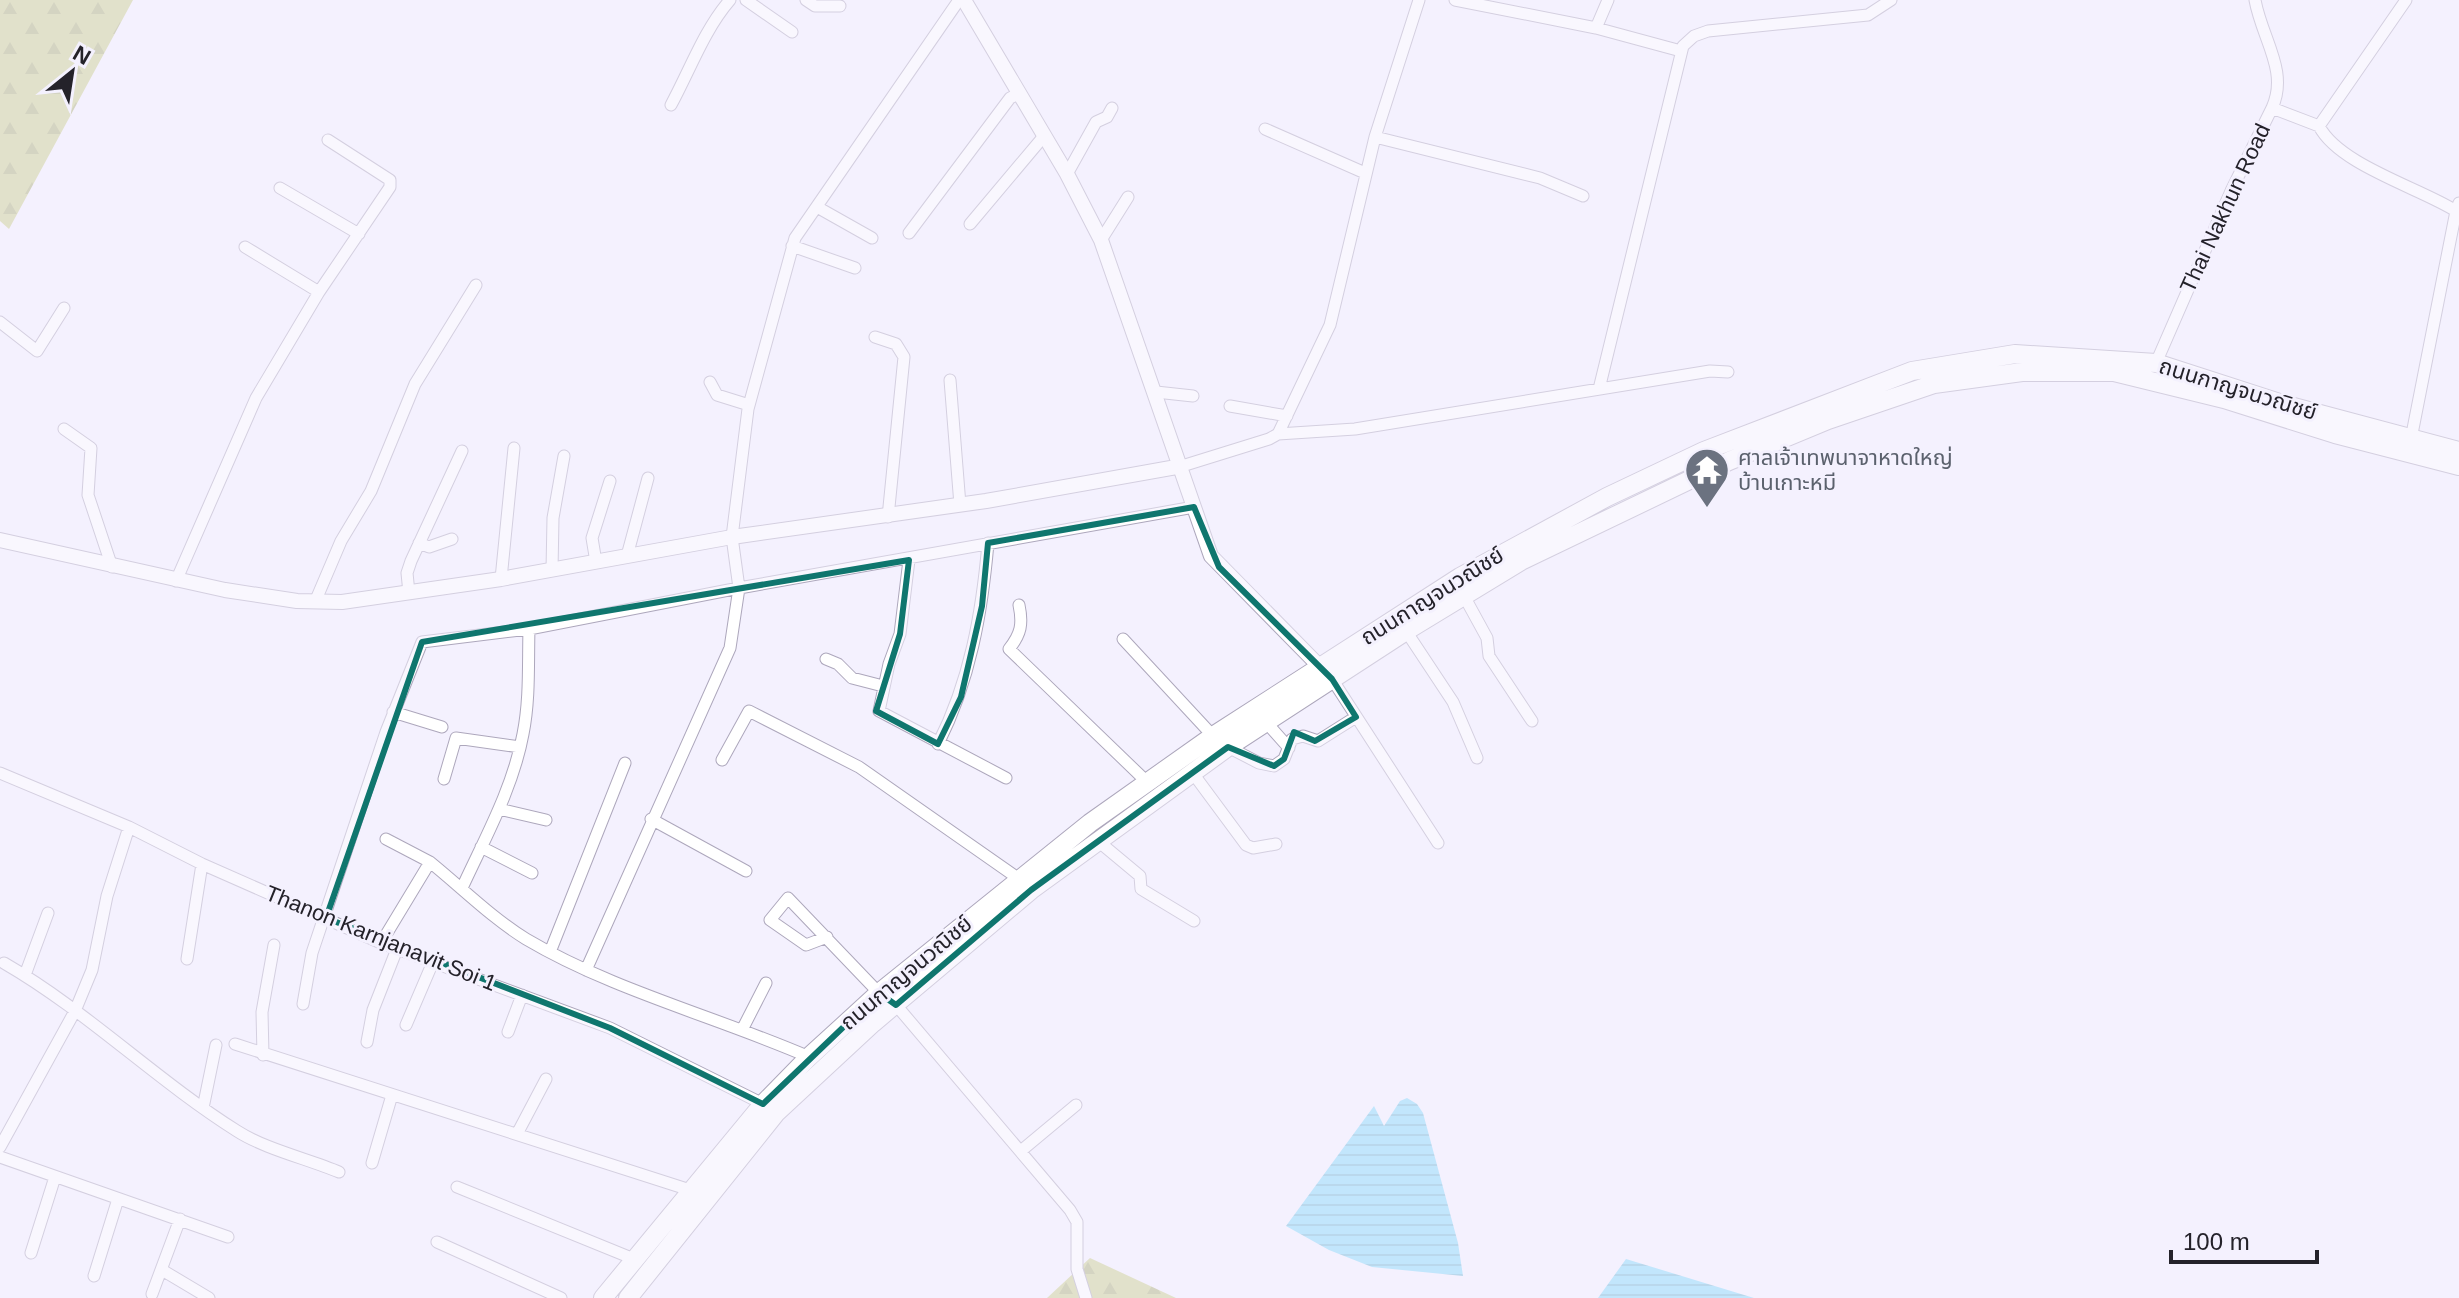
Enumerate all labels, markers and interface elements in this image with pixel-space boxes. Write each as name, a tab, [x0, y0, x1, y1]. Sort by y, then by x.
north arrow	[32, 32, 112, 112]
text: N	[69, 40, 95, 70]
street label: Thai Nakhun Road	[2175, 120, 2275, 296]
street label: ถนนกาญจนวณิชย์	[2156, 353, 2320, 425]
place label: ศาลเจ้าเทพนาจาหาดใหญ่ บ้านเกาะหมี	[1738, 445, 1953, 495]
temple icon: ศาลเจ้าเทพนาจาหาดใหญ่ บ้านเกาะหมี	[1683, 446, 1731, 509]
street label: ถนนกาญจนวณิชย์	[1356, 542, 1508, 650]
street label: Thanon Karnjanavit Soi 1	[262, 880, 500, 996]
street label: ถนนกาญจนวณิชย์	[835, 911, 977, 1035]
scale bar	[2171, 1214, 2317, 1264]
text: 100 m	[2183, 1228, 2250, 1255]

